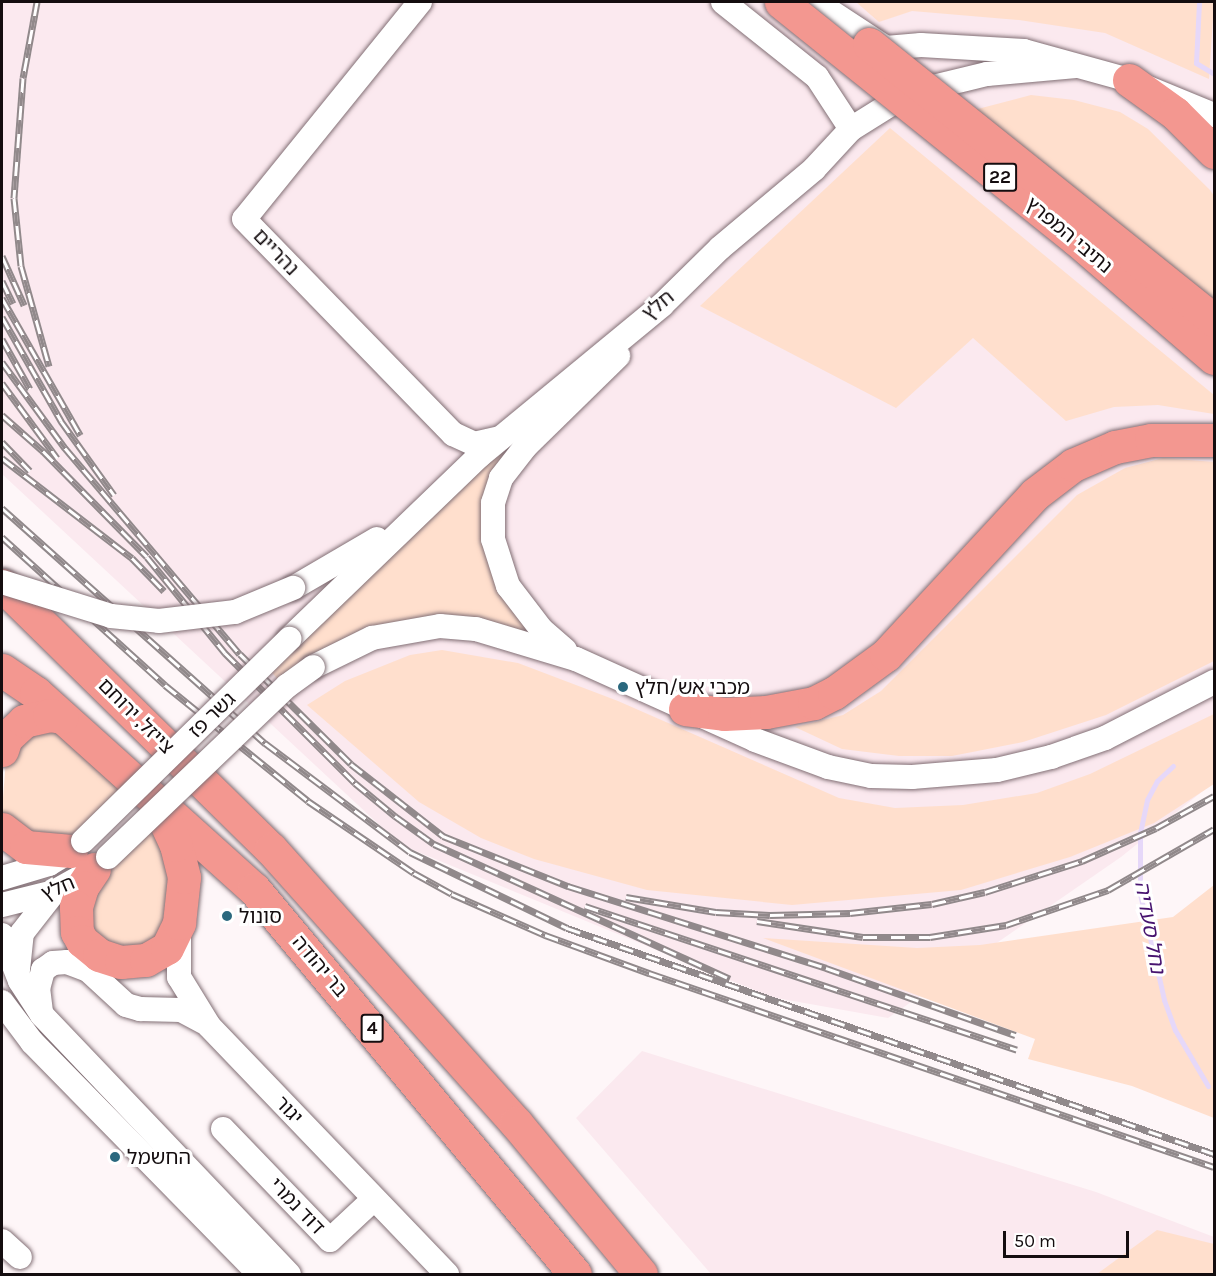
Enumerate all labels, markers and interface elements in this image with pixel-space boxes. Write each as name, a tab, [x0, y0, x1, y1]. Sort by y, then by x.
road number: 22	[982, 162, 1018, 192]
street label: נתיבי המפרץ	[1021, 192, 1117, 278]
street label: נהריים	[248, 224, 304, 280]
street label: חלץ	[637, 285, 679, 325]
street label: צייזל, ירוחם	[93, 673, 179, 759]
place label: מכבי אש/חלץ	[635, 675, 750, 699]
marker: מכבי אש/חלץ	[616, 680, 630, 694]
street label: גשר פז	[184, 687, 240, 743]
street label: חלץ	[38, 870, 78, 906]
water label: נחל סעדיה	[1129, 879, 1171, 975]
place label: סונול	[239, 904, 282, 928]
marker: סונול	[220, 909, 234, 923]
street label: בר יהודה	[287, 930, 353, 1002]
road number: 4	[360, 1013, 384, 1043]
street label: יגור	[270, 1091, 308, 1129]
place label: החשמל	[127, 1145, 191, 1169]
marker: החשמל	[108, 1150, 122, 1164]
street label: דוד נמרי	[264, 1173, 330, 1239]
scale bar	[1006, 1219, 1132, 1257]
text: 50 m	[1014, 1230, 1056, 1252]

